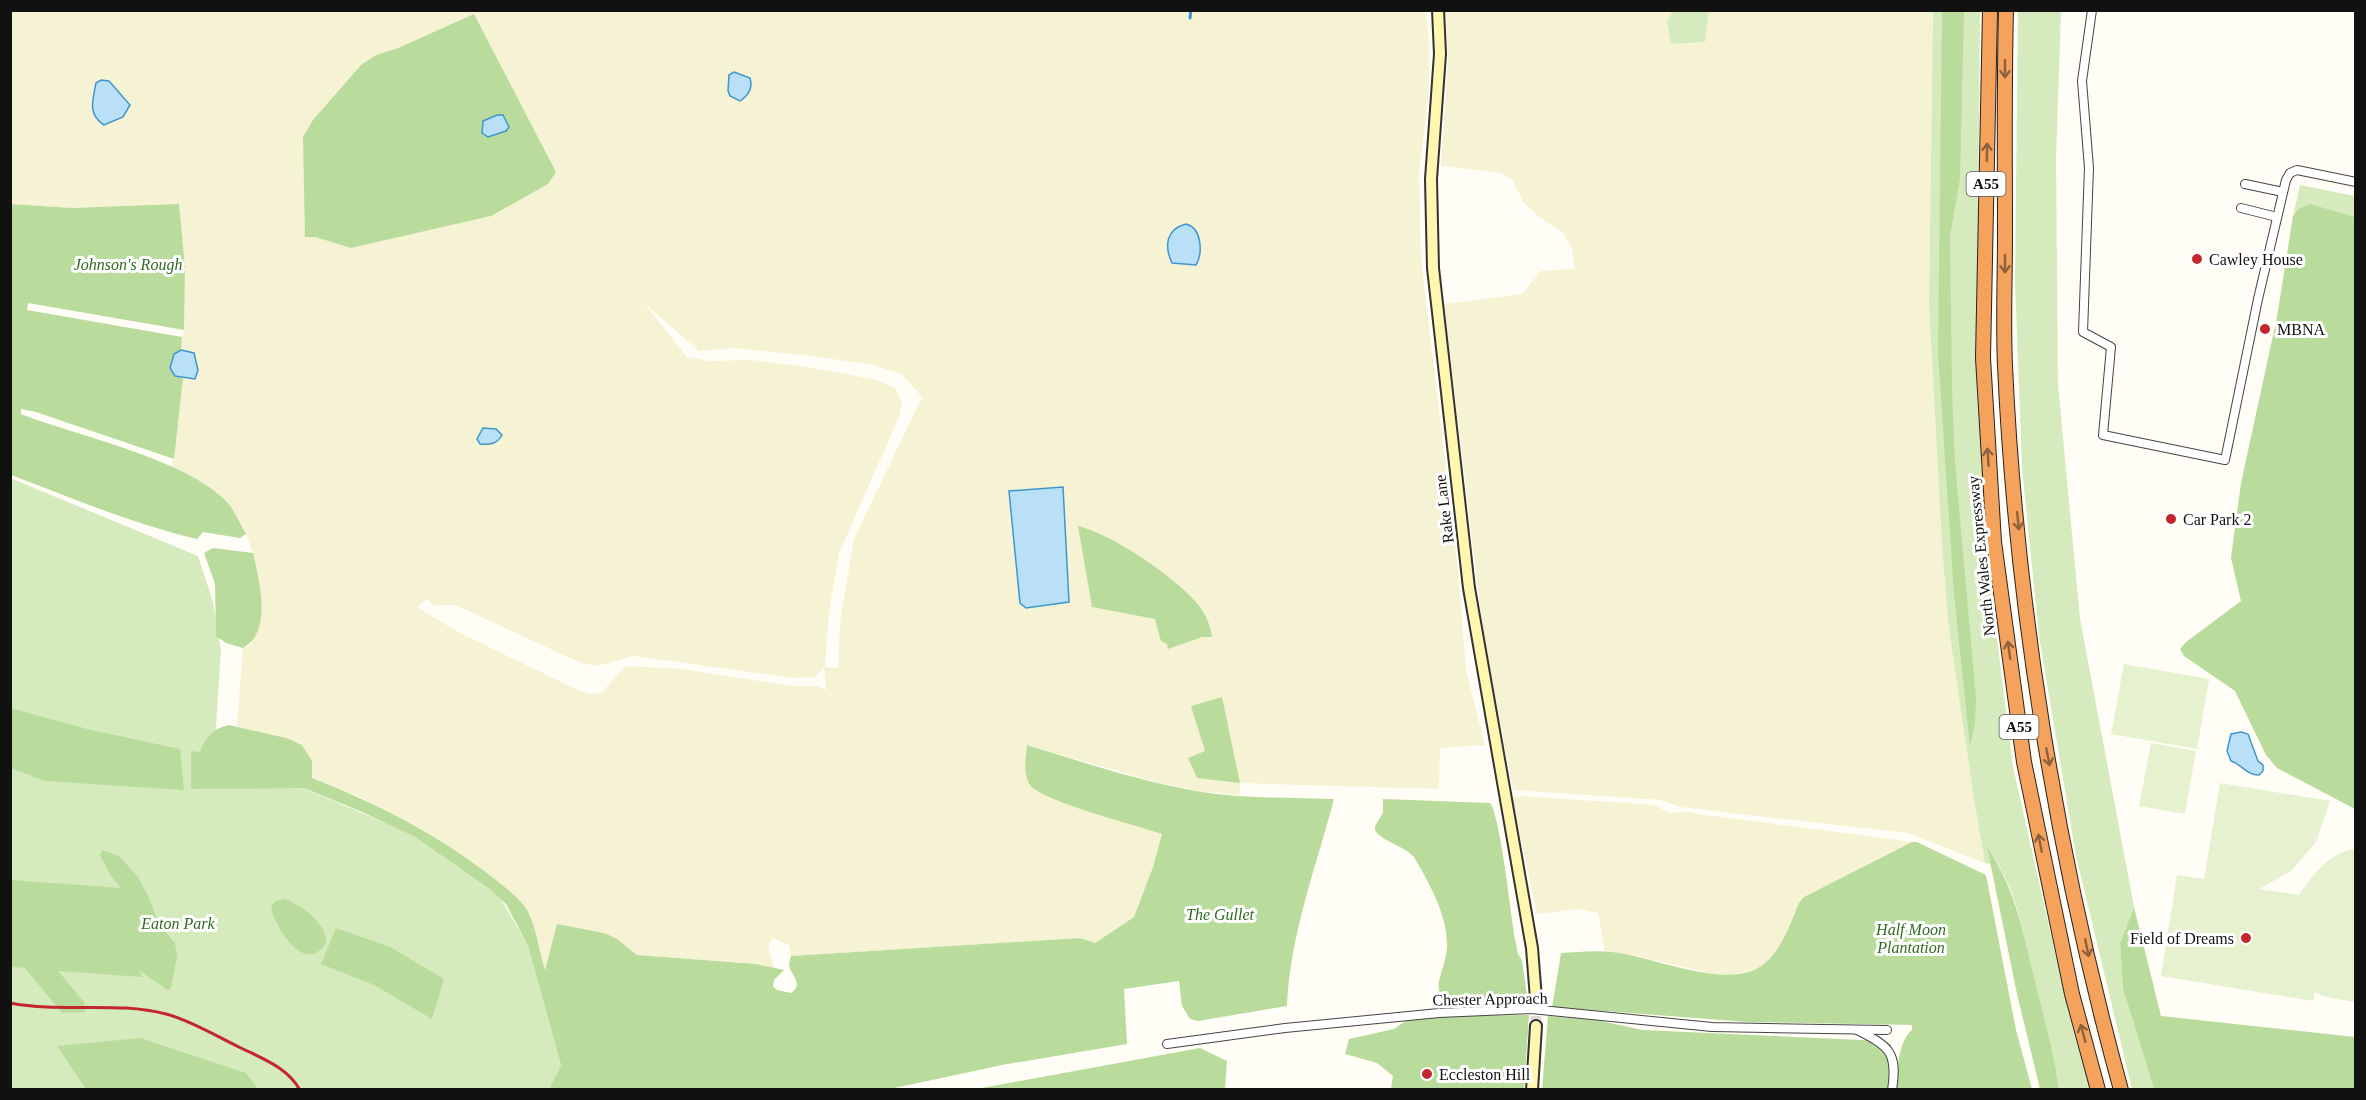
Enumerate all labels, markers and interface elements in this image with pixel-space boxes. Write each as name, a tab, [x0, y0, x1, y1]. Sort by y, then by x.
one-way arrow	[1999, 58, 2011, 78]
one-way arrow	[1981, 143, 1992, 163]
road number: A55	[1966, 172, 2006, 196]
place label: Cawley House	[2209, 251, 2303, 269]
marker: Cawley House	[2190, 252, 2204, 266]
one-way arrow	[1999, 253, 2011, 273]
park label: Johnson's Rough	[74, 256, 182, 274]
place label: MBNA	[2277, 321, 2325, 338]
marker: MBNA	[2258, 322, 2272, 336]
one-way arrow	[1982, 447, 1993, 467]
street label: Rake Lane	[1431, 474, 1457, 544]
street label: North Wales Expressway	[1964, 475, 1999, 637]
one-way arrow	[2012, 511, 2023, 531]
place label: Car Park 2	[2183, 511, 2251, 528]
marker: Car Park 2	[2164, 512, 2178, 526]
one-way arrow	[2003, 641, 2014, 661]
road number: A55	[2000, 715, 2038, 739]
one-way arrow	[2043, 747, 2054, 767]
one-way arrow	[2034, 834, 2045, 853]
park label: The Gullet	[1186, 906, 1255, 923]
park label: Eaton Park	[140, 915, 216, 932]
park label: Half Moon Plantation	[1875, 921, 1946, 956]
place label: Field of Dreams	[2130, 930, 2234, 947]
marker: Field of Dreams	[2239, 931, 2253, 945]
one-way arrow	[2082, 938, 2093, 958]
street label: Chester Approach	[1432, 989, 1548, 1010]
one-way arrow	[2076, 1024, 2088, 1043]
place label: Eccleston Hill	[1439, 1066, 1531, 1083]
marker: Eccleston Hill	[1420, 1067, 1434, 1081]

